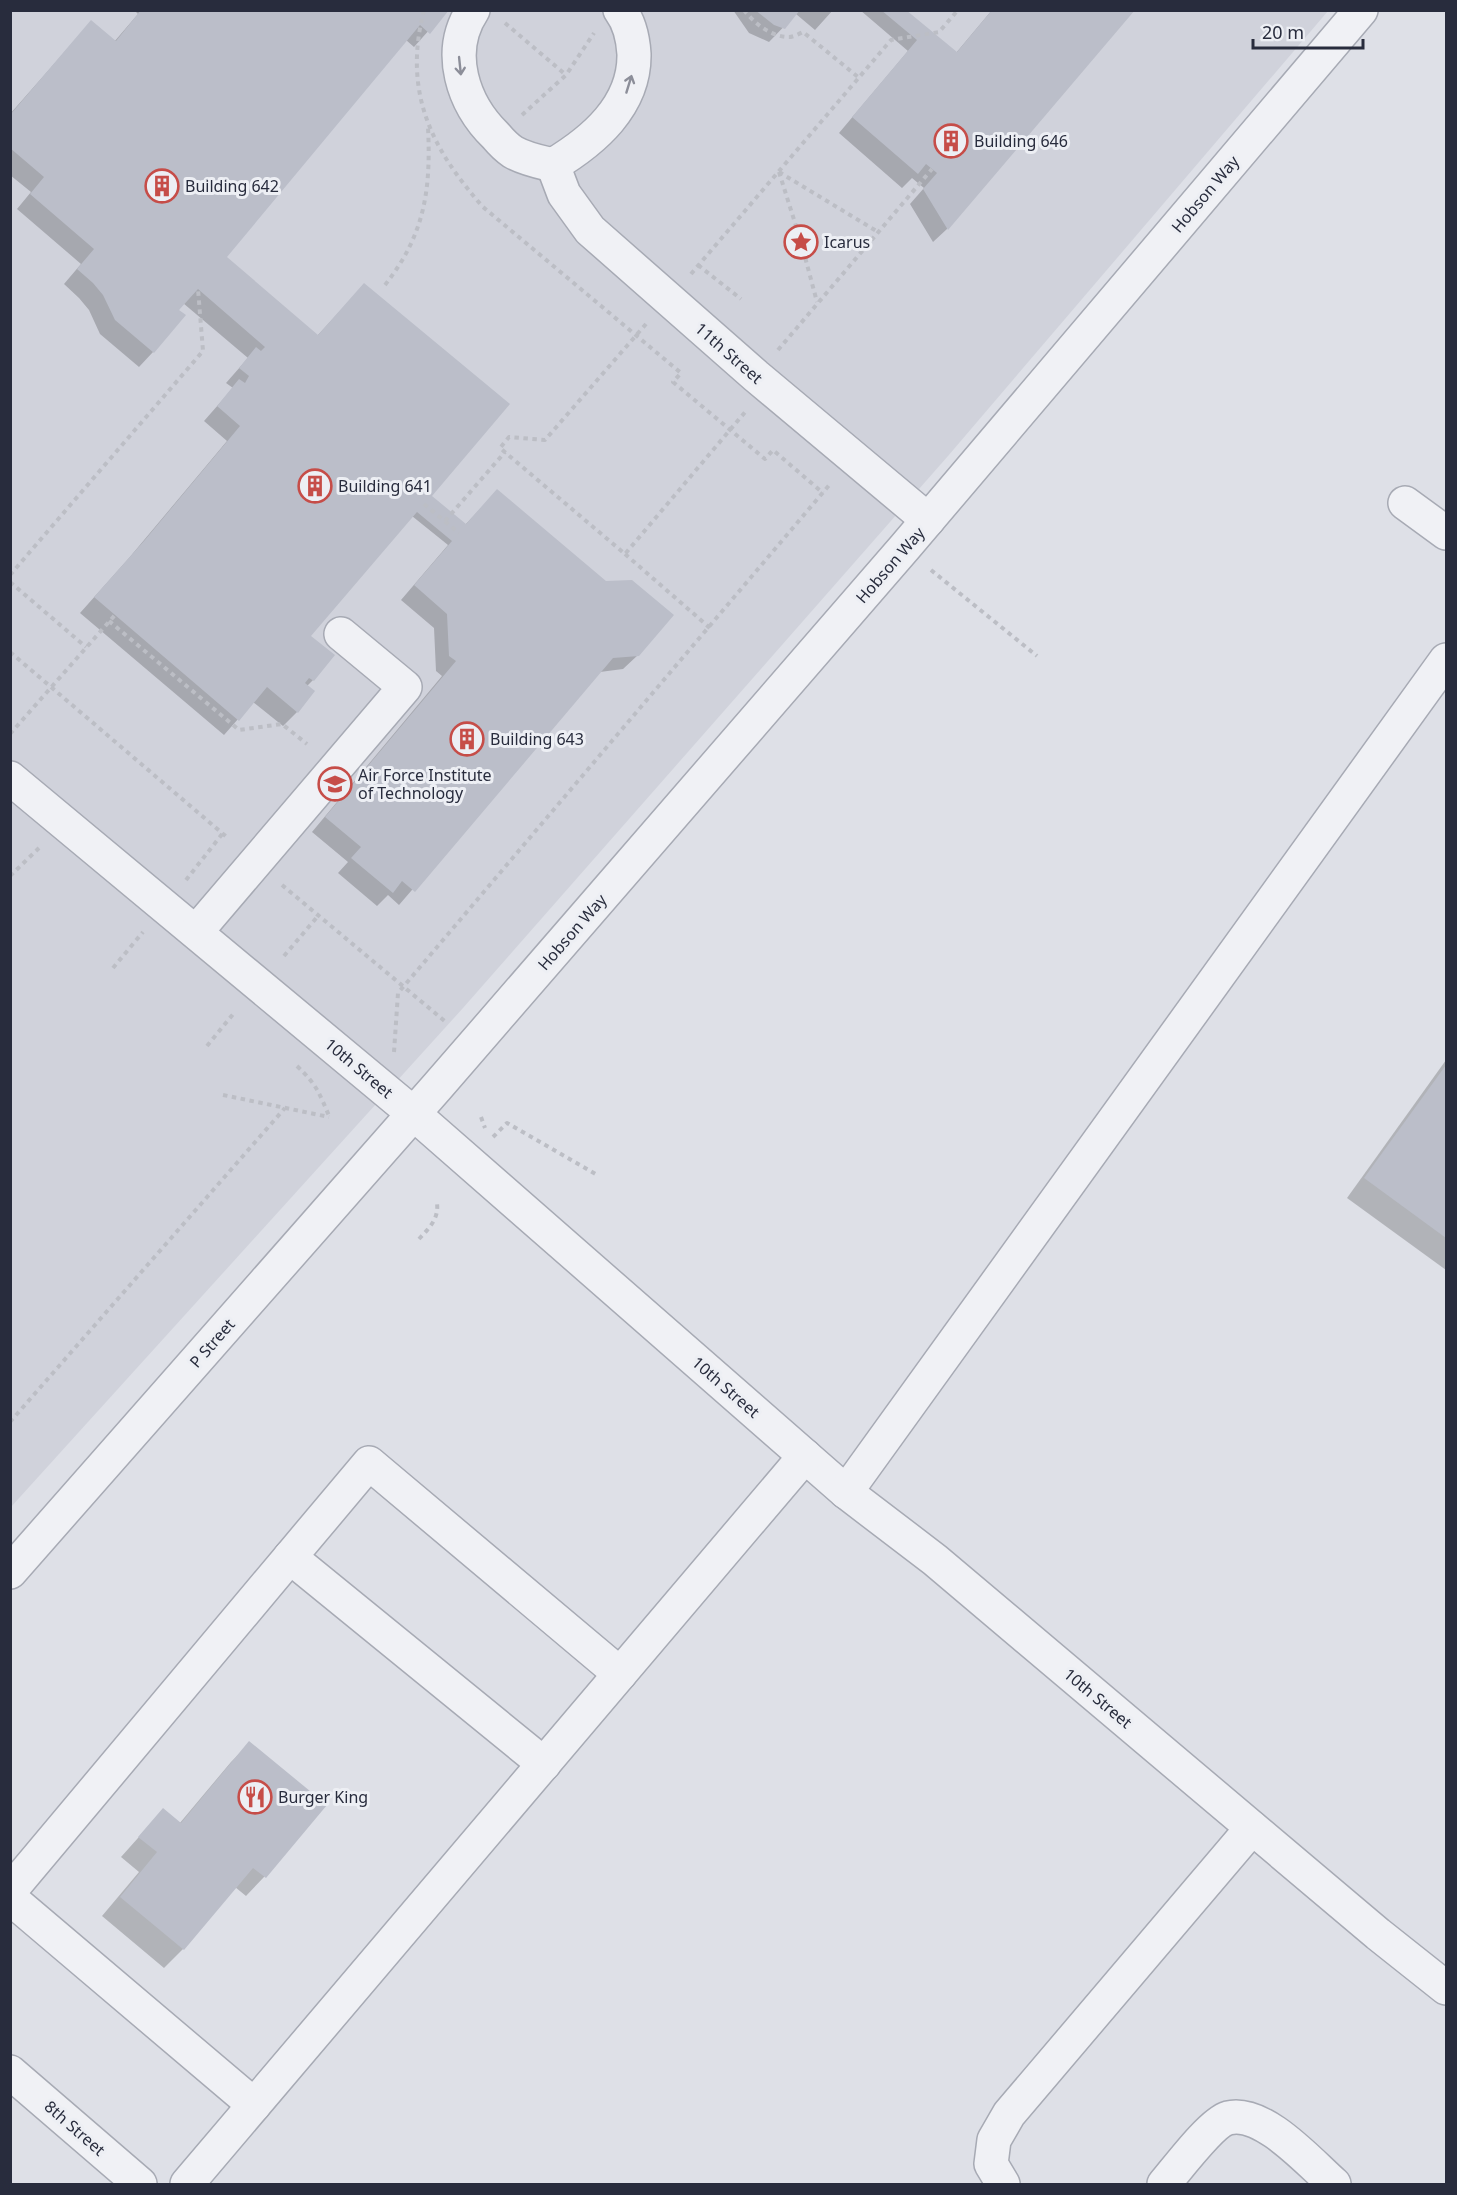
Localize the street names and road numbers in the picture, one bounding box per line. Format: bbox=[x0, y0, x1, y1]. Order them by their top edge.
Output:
street label: Hobson Way bbox=[1166, 150, 1244, 237]
street label: 11th Street bbox=[691, 318, 768, 389]
street label: Hobson Way bbox=[851, 522, 930, 608]
street label: Hobson Way bbox=[533, 889, 612, 975]
street label: 10th Street bbox=[320, 1033, 398, 1103]
street label: P Street bbox=[185, 1314, 240, 1372]
street label: 10th Street bbox=[688, 1352, 765, 1423]
street label: 10th Street bbox=[1059, 1663, 1137, 1733]
street label: 8th Street bbox=[40, 2096, 110, 2161]

